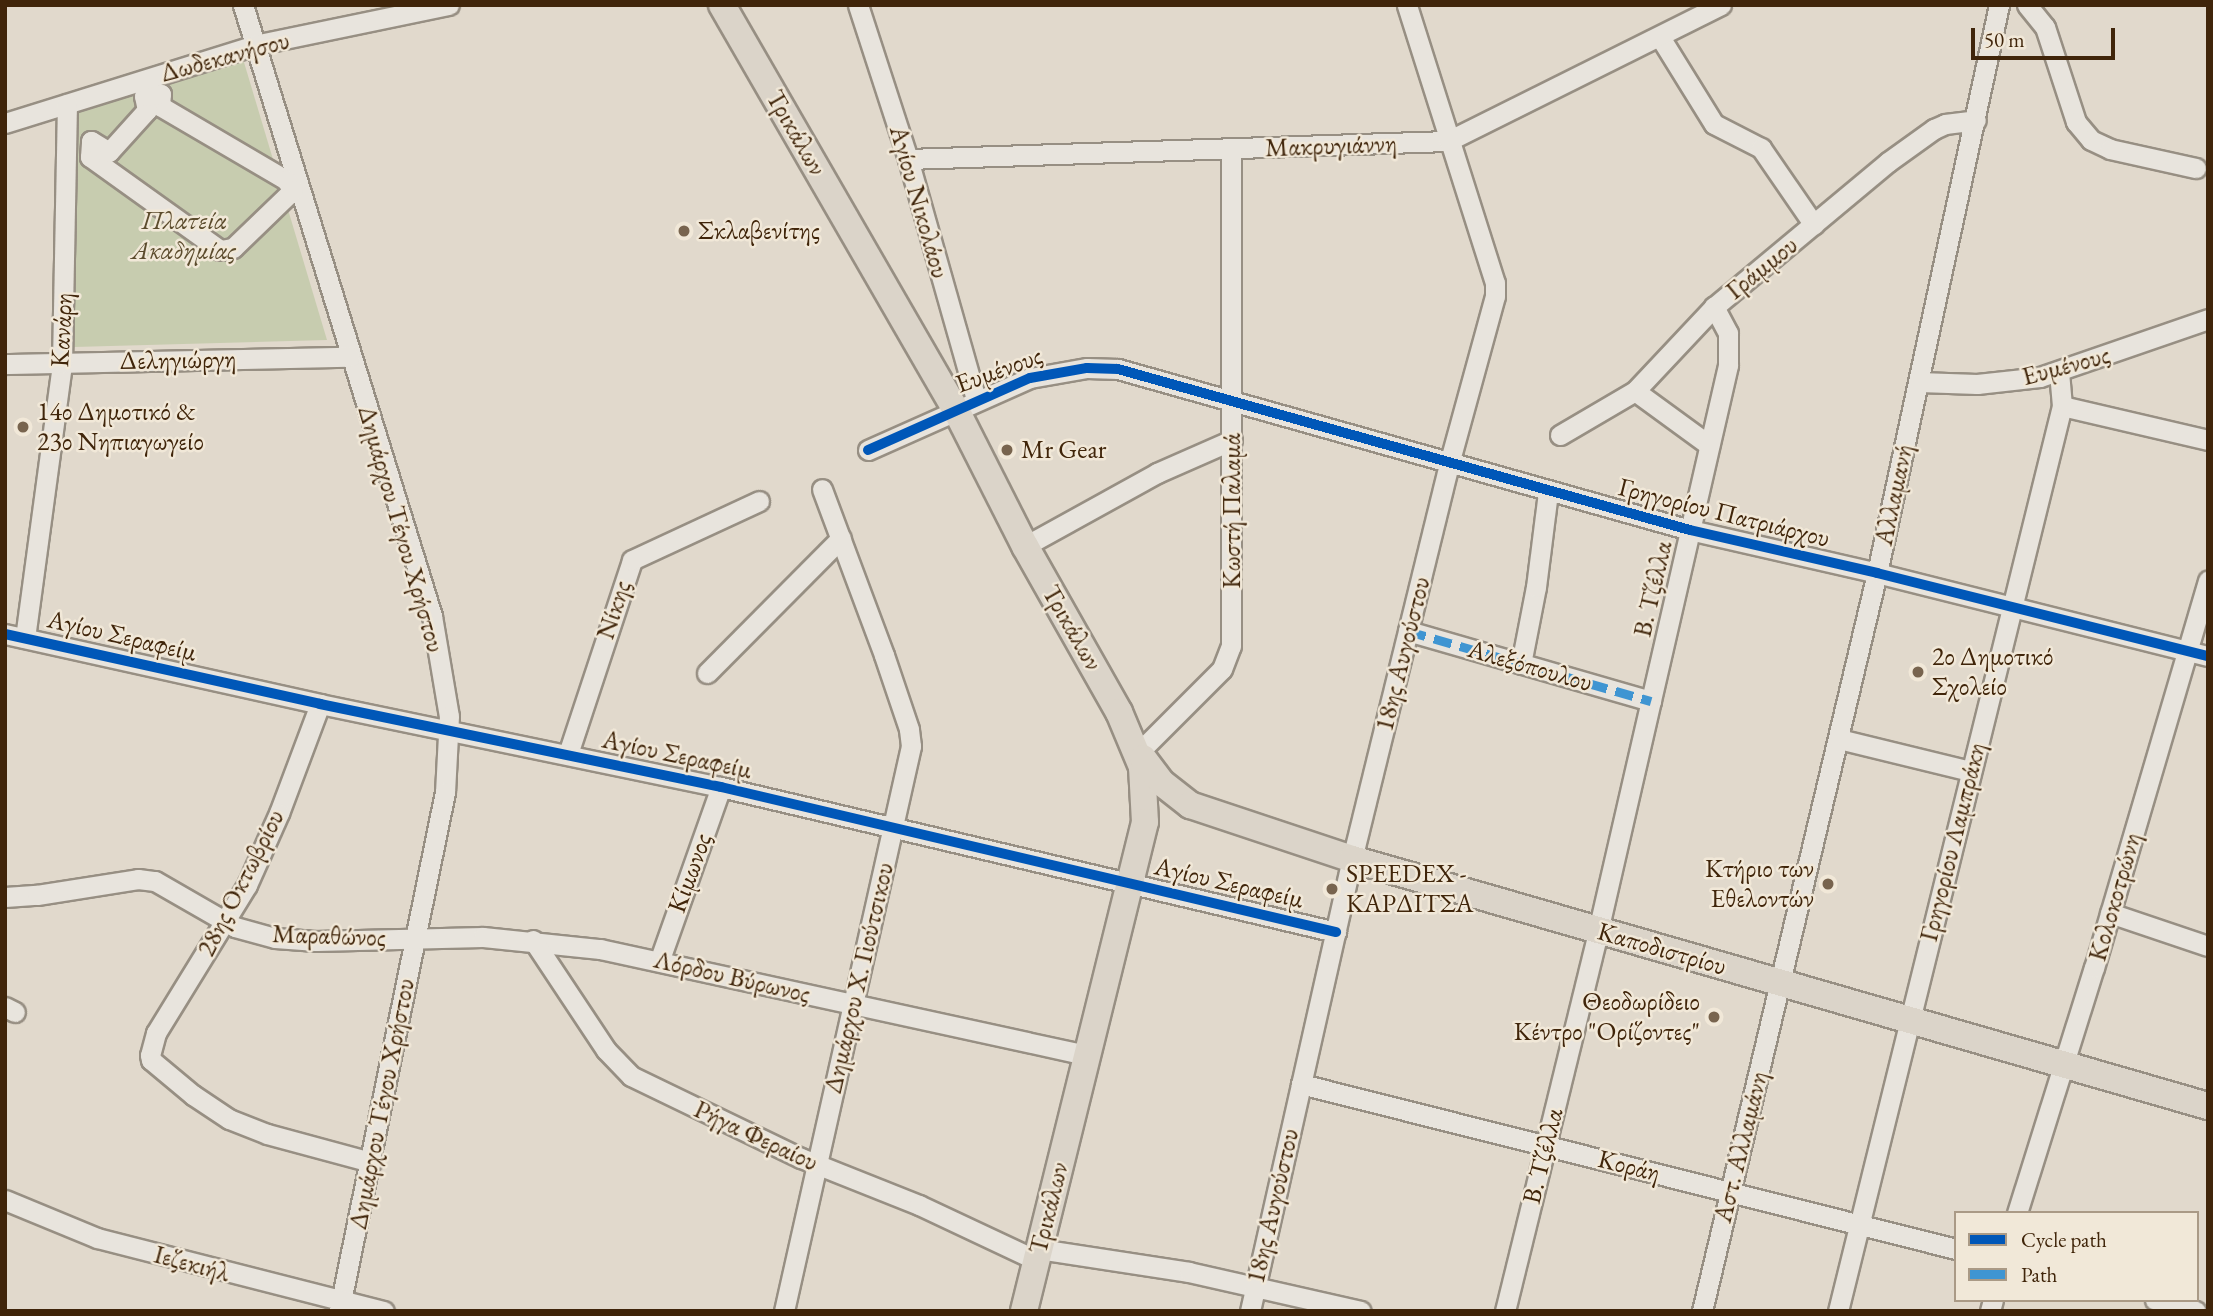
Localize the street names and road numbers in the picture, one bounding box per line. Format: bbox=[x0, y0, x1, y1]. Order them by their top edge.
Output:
street label: Δωδεκανήσου bbox=[157, 25, 293, 89]
street label: Τρικάλων bbox=[759, 85, 833, 181]
street label: Αγίου Νικολάου bbox=[882, 122, 956, 282]
street label: Μακρυγιάννη bbox=[1265, 128, 1397, 164]
street label: Γράμμου bbox=[1720, 230, 1804, 306]
street label: Κανάρη bbox=[44, 292, 80, 368]
street label: Ευμένους bbox=[2019, 339, 2113, 393]
street label: Ευμένους bbox=[951, 340, 1047, 400]
street label: Δεληγιώργη bbox=[119, 343, 237, 377]
street label: Δημάρχου Τέγου Χρήστου bbox=[351, 402, 451, 656]
street label: Κωστή Παλαμά bbox=[1216, 433, 1248, 589]
street label: Αλλαμανή bbox=[1868, 442, 1920, 548]
street label: Γρηγορίου Πατριάρχου bbox=[1615, 472, 1833, 554]
street label: Β. Τζέλλα bbox=[1627, 538, 1679, 640]
street label: 18ης Αυγούστου bbox=[1369, 574, 1437, 734]
street label: Νίκης bbox=[590, 577, 638, 643]
street label: Τρικάλων bbox=[1035, 580, 1109, 676]
street label: Αγίου Σεραφείμ bbox=[44, 604, 200, 668]
street label: Αλεξόπουλου bbox=[1464, 633, 1596, 699]
street label: Αγίου Σεραφείμ bbox=[599, 724, 755, 786]
street label: Γρηγορίου Λαμπράκη bbox=[1913, 739, 1993, 945]
street label: 28ης Οκτωβρίου bbox=[191, 804, 291, 962]
street label: Κίμωνος bbox=[661, 829, 719, 917]
street label: Κολοκοτρώνη bbox=[2082, 829, 2148, 965]
street label: Αγίου Σεραφείμ bbox=[1151, 851, 1307, 915]
street label: Δημάρχου Χ. Γιούτσικου bbox=[817, 860, 901, 1096]
street label: Καποδιστρίου bbox=[1594, 916, 1730, 982]
street label: Μαραθώνος bbox=[272, 918, 386, 954]
street label: Λόρδου Βύρωνος bbox=[651, 944, 813, 1010]
street label: Δημάρχου Τέγου Χρήστου bbox=[342, 976, 422, 1232]
street label: Αστ. Αλλαμάνη bbox=[1707, 1068, 1775, 1226]
street label: Ρήγα Φεραίου bbox=[689, 1094, 823, 1178]
street label: Β. Τζέλλα bbox=[1516, 1105, 1570, 1207]
street label: 18ης Αυγούστου bbox=[1240, 1126, 1306, 1286]
street label: Κοράη bbox=[1595, 1143, 1663, 1189]
street label: Τρικάλων bbox=[1023, 1159, 1075, 1257]
street label: Ιεζεκιήλ bbox=[151, 1239, 233, 1289]

